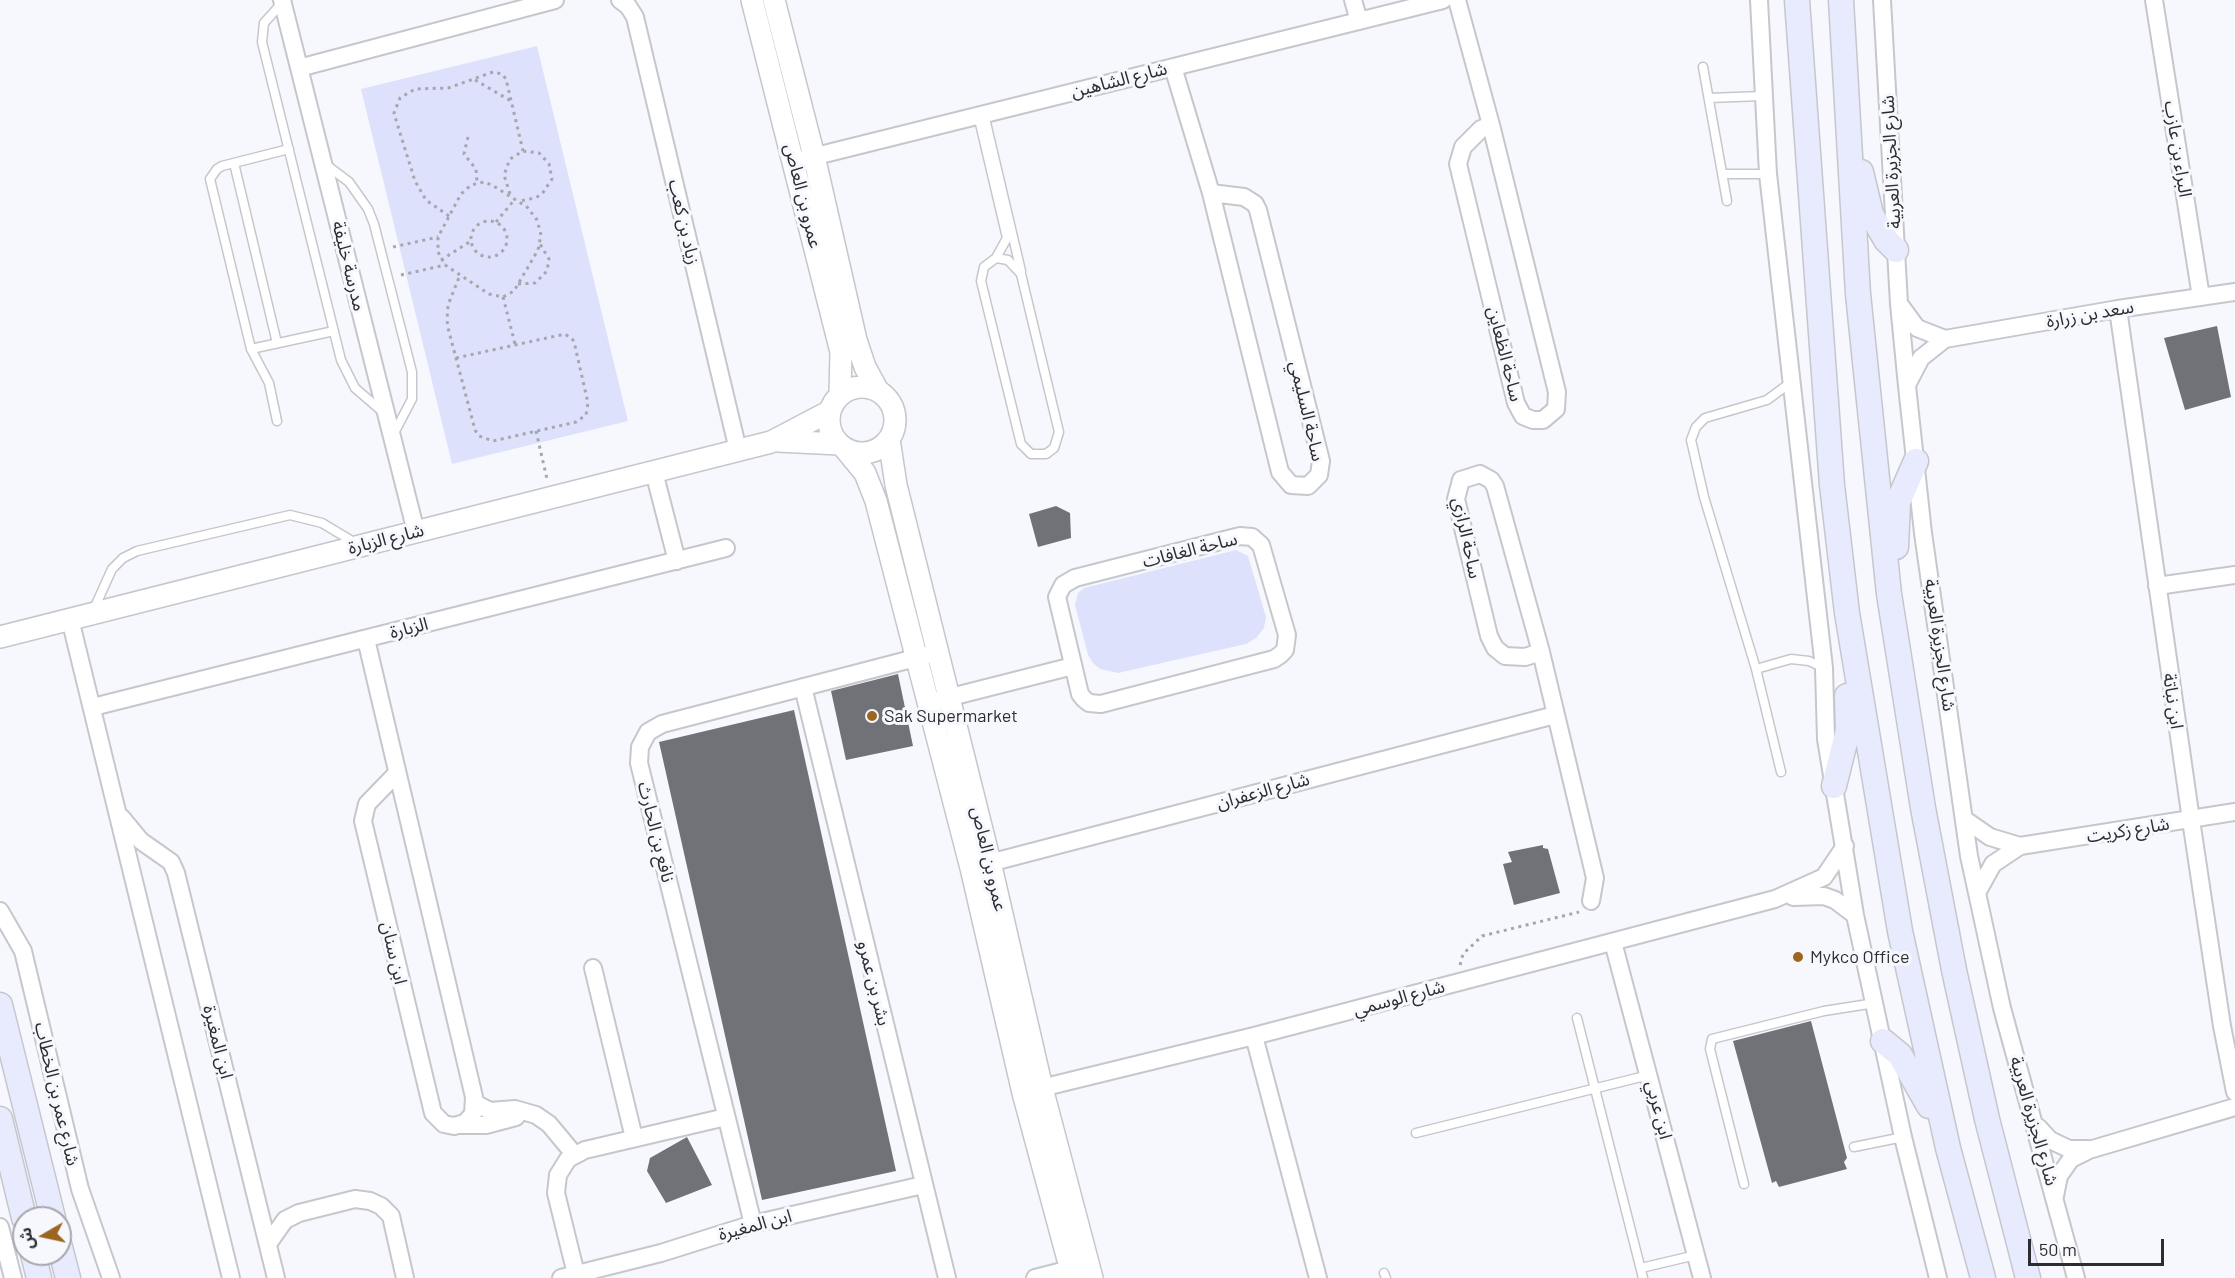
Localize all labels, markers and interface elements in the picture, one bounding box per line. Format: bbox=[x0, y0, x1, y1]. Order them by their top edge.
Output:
street label: شارع الشاهين bbox=[1069, 58, 1169, 102]
street label: شارع الجزيرة العربية bbox=[1877, 95, 1905, 229]
street label: البراء بن عازب bbox=[2160, 99, 2196, 199]
street label: عمرو بن العاص bbox=[780, 142, 826, 250]
street label: زياد بن كعب bbox=[664, 177, 704, 267]
street label: مدرسة خليفة bbox=[327, 219, 371, 313]
street label: سعد بن زرارة bbox=[2045, 296, 2135, 332]
street label: ساحة الظعاين bbox=[1483, 304, 1527, 404]
street label: ساحة السليمي bbox=[1285, 359, 1329, 463]
street label: ساحة الرازي bbox=[1448, 495, 1486, 581]
street label: شارع الزبارة bbox=[346, 519, 426, 559]
street label: ساحة الغافات bbox=[1140, 528, 1240, 572]
street label: شارع الجزيرة العربية bbox=[1920, 577, 1960, 713]
street label: الزبارة bbox=[388, 613, 430, 643]
street label: ابن نباتة bbox=[2158, 672, 2188, 730]
place label: Sak Supermarket bbox=[884, 705, 1018, 727]
marker: Sak Supermarket bbox=[865, 709, 879, 723]
street label: شارع الزعفران bbox=[1214, 768, 1312, 814]
street label: نافع بن الحارث bbox=[633, 779, 679, 885]
street label: عمرو بن العاص bbox=[966, 804, 1012, 914]
street label: شارع زكريت bbox=[2085, 813, 2171, 847]
street label: ابن سنان bbox=[376, 920, 412, 986]
street label: بشر بن عمرو bbox=[853, 938, 895, 1028]
place label: Mykco Office bbox=[1810, 946, 1910, 968]
marker: Mykco Office bbox=[1791, 950, 1805, 964]
street label: شارع الوسمي bbox=[1351, 975, 1447, 1021]
street label: ابن المغيرة bbox=[198, 1003, 238, 1081]
street label: شارع عمر بن الخطاب bbox=[30, 1020, 84, 1168]
street label: شارع الجزيرة العربية bbox=[2005, 1054, 2063, 1188]
street label: ابن عربي bbox=[1641, 1078, 1677, 1142]
street label: ابن المغيرة bbox=[716, 1205, 794, 1245]
north arrow bbox=[12, 1206, 72, 1266]
text: ش bbox=[15, 1226, 37, 1251]
scale bar bbox=[2031, 1227, 2168, 1265]
text: 50 m bbox=[2039, 1238, 2077, 1260]

